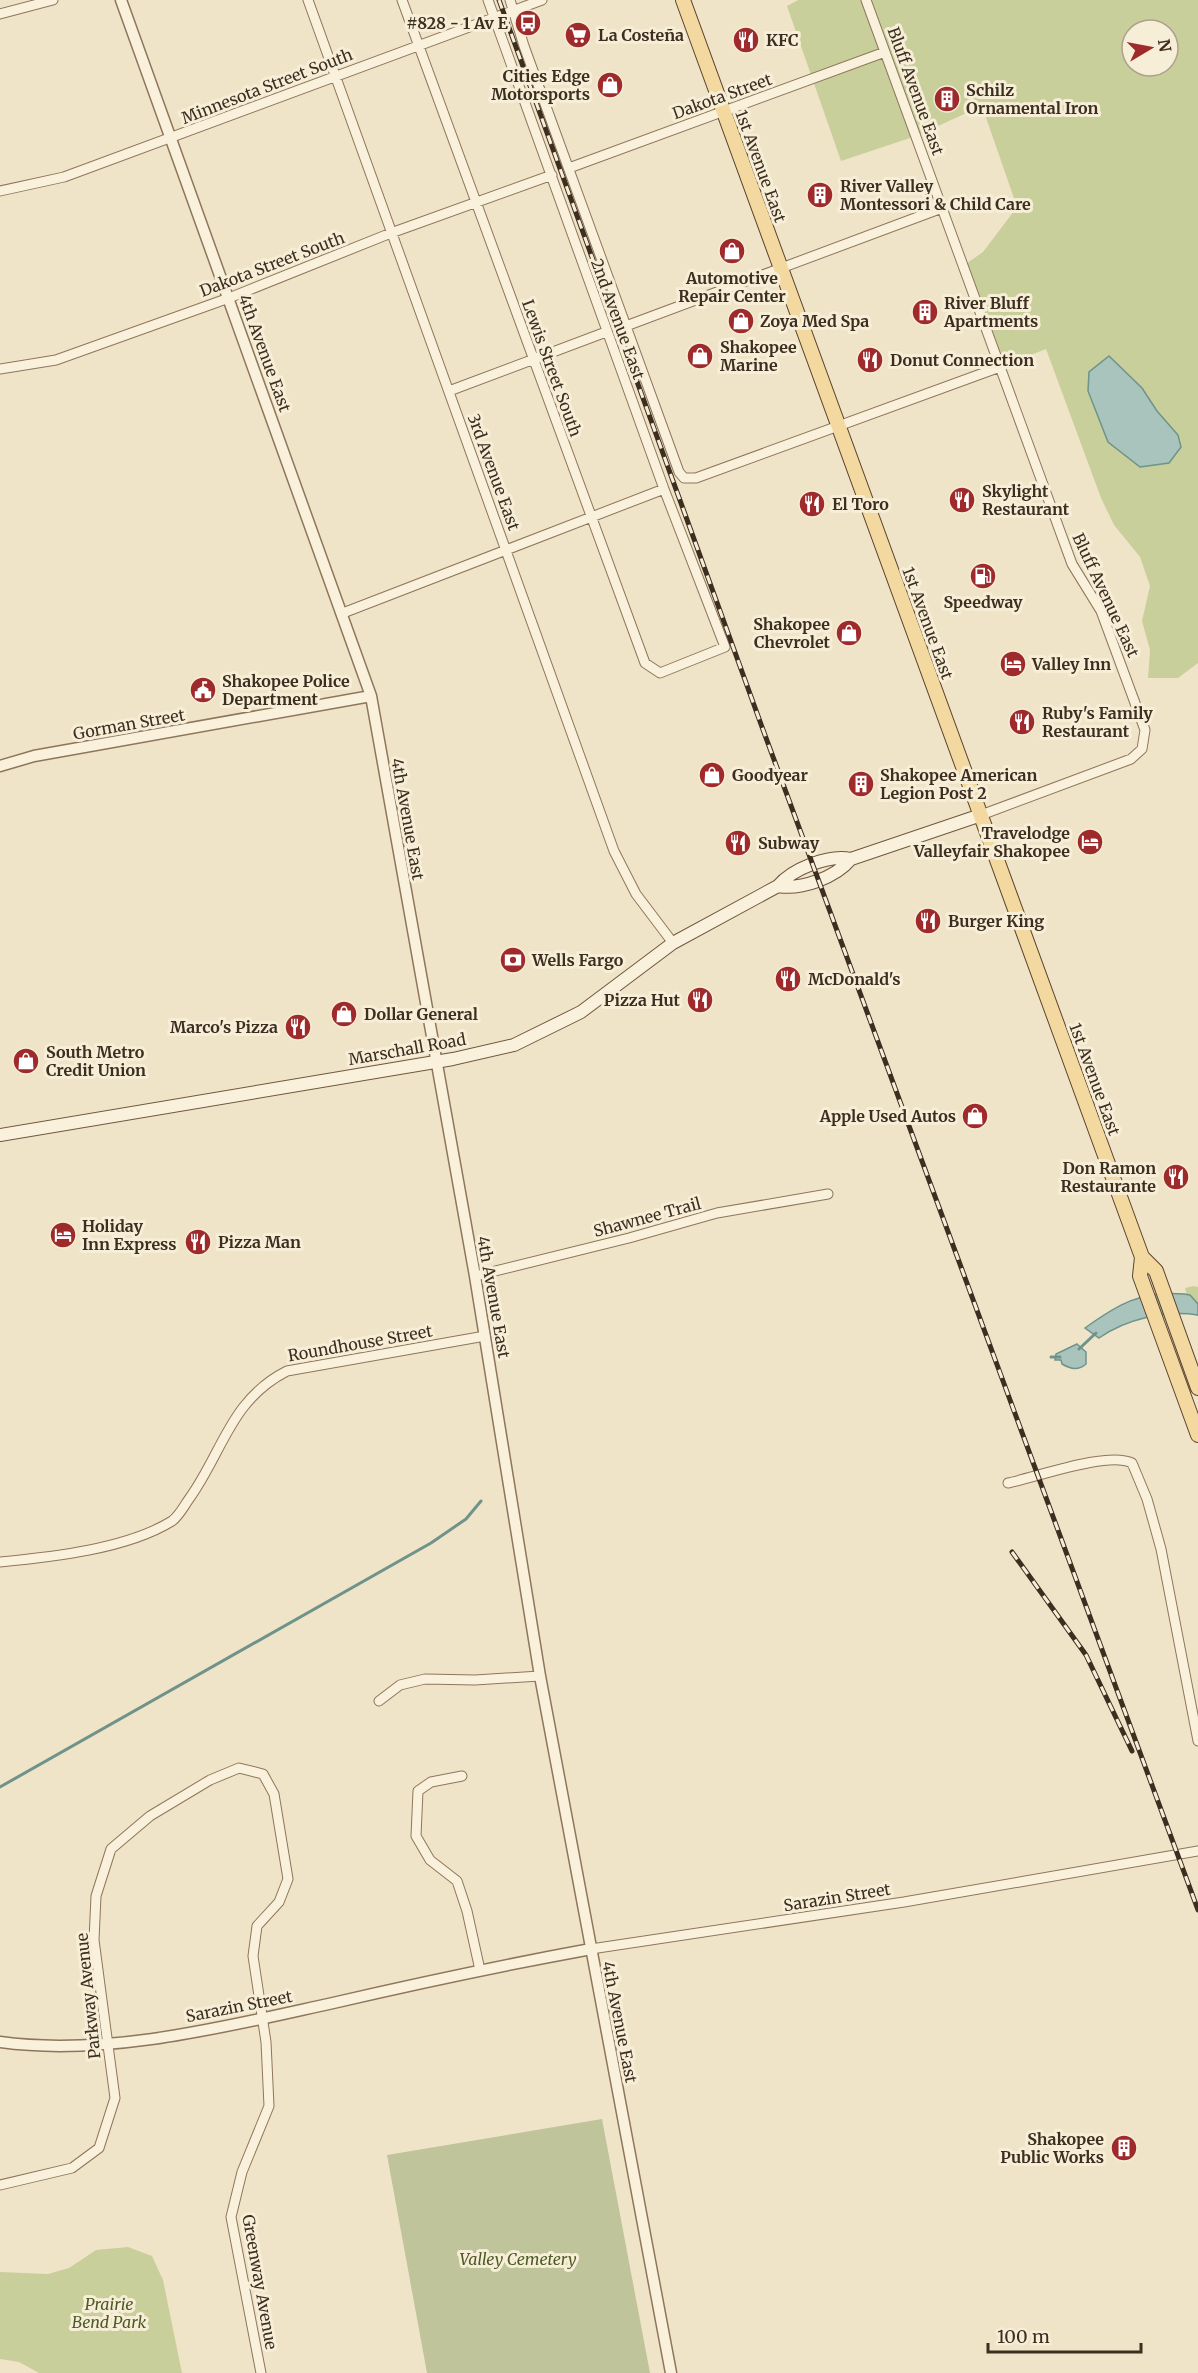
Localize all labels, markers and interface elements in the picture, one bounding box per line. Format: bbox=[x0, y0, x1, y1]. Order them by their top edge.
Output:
bus stop icon: #828 - 1 Av E bbox=[513, 8, 543, 38]
place label: #828 - 1 Av E bbox=[406, 13, 509, 33]
north arrow bbox=[1120, 18, 1180, 78]
supermarket icon: La Costeña bbox=[563, 20, 593, 50]
street label: Bluff Avenue East bbox=[884, 24, 949, 158]
place label: La Costeña bbox=[598, 25, 684, 45]
restaurant icon: KFC bbox=[731, 25, 761, 55]
place label: KFC bbox=[766, 30, 799, 50]
text: N bbox=[1154, 37, 1176, 54]
street label: Minnesota Street South bbox=[179, 44, 356, 128]
place label: Cities Edge Motorsports bbox=[491, 66, 590, 104]
street label: Dakota Street bbox=[670, 69, 775, 123]
shop icon: Cities Edge Motorsports bbox=[595, 70, 625, 100]
place label: Schilz Ornamental Iron bbox=[966, 80, 1099, 118]
building icon: Schilz Ornamental Iron bbox=[932, 84, 962, 114]
street label: 1st Avenue East bbox=[731, 107, 791, 226]
place label: River Valley Montessori & Child Care bbox=[840, 176, 1031, 214]
building icon: River Valley Montessori & Child Care bbox=[805, 180, 835, 210]
street label: Dakota Street South bbox=[197, 227, 348, 301]
shop icon: Automotive Repair Center bbox=[717, 236, 747, 266]
street label: 2nd Avenue East bbox=[587, 256, 649, 383]
place label: Automotive Repair Center bbox=[678, 268, 786, 306]
street label: 4th Avenue East bbox=[234, 292, 296, 415]
place label: River Bluff Apartments bbox=[943, 293, 1038, 331]
street label: Lewis Street South bbox=[518, 297, 586, 440]
building icon: River Bluff Apartments bbox=[910, 297, 940, 327]
shop icon: Zoya Med Spa bbox=[726, 306, 756, 336]
place label: Zoya Med Spa bbox=[760, 311, 869, 331]
place label: Shakopee Marine bbox=[720, 337, 797, 375]
shop icon: Shakopee Marine bbox=[685, 341, 715, 371]
restaurant icon: Donut Connection bbox=[855, 345, 885, 375]
place label: Donut Connection bbox=[890, 350, 1034, 370]
street label: 3rd Avenue East bbox=[464, 411, 525, 534]
place label: Skylight Restaurant bbox=[982, 481, 1070, 519]
restaurant icon: Skylight Restaurant bbox=[947, 485, 977, 515]
restaurant icon: El Toro bbox=[797, 489, 827, 519]
place label: El Toro bbox=[832, 494, 889, 514]
street label: Bluff Avenue East bbox=[1068, 530, 1144, 661]
fuel station icon: Speedway bbox=[968, 561, 998, 591]
street label: 1st Avenue East bbox=[898, 564, 958, 683]
place label: Speedway bbox=[943, 592, 1023, 612]
place label: Shakopee Chevrolet bbox=[753, 614, 831, 652]
shop icon: Shakopee Chevrolet bbox=[834, 618, 864, 648]
hotel icon: Valley Inn bbox=[998, 649, 1028, 679]
place label: Valley Inn bbox=[1031, 654, 1111, 674]
place label: Shakopee Police Department bbox=[222, 671, 350, 709]
public building icon: Shakopee Police Department bbox=[188, 675, 218, 705]
place label: Ruby's Family Restaurant bbox=[1042, 703, 1153, 741]
street label: Gorman Street bbox=[72, 704, 187, 744]
restaurant icon: Ruby's Family Restaurant bbox=[1007, 707, 1037, 737]
street label: 4th Avenue East bbox=[387, 756, 429, 882]
shop icon: Goodyear bbox=[697, 760, 727, 790]
place label: Goodyear bbox=[732, 765, 809, 785]
place label: Shakopee American Legion Post 2 bbox=[880, 765, 1037, 803]
building icon: Shakopee American Legion Post 2 bbox=[846, 769, 876, 799]
place label: Travelodge Valleyfair Shakopee bbox=[913, 823, 1070, 861]
hotel icon: Travelodge Valleyfair Shakopee bbox=[1075, 827, 1105, 857]
restaurant icon: Subway bbox=[723, 828, 753, 858]
place label: Subway bbox=[758, 833, 820, 853]
restaurant icon: Burger King bbox=[913, 906, 943, 936]
place label: Burger King bbox=[948, 911, 1044, 931]
bank icon: Wells Fargo bbox=[498, 945, 528, 975]
place label: Wells Fargo bbox=[531, 950, 624, 970]
restaurant icon: McDonald's bbox=[773, 964, 803, 994]
place label: McDonald's bbox=[808, 969, 901, 989]
restaurant icon: Pizza Hut bbox=[685, 985, 715, 1015]
place label: Pizza Hut bbox=[604, 990, 681, 1010]
shop icon: Dollar General bbox=[329, 999, 359, 1029]
place label: Dollar General bbox=[364, 1004, 478, 1024]
restaurant icon: Marco's Pizza bbox=[283, 1012, 313, 1042]
place label: Marco's Pizza bbox=[170, 1017, 278, 1037]
street label: 1st Avenue East bbox=[1065, 1020, 1125, 1139]
street label: Marschall Road bbox=[347, 1029, 468, 1069]
place label: South Metro Credit Union bbox=[46, 1042, 146, 1080]
shop icon: South Metro Credit Union bbox=[11, 1046, 41, 1076]
shop icon: Apple Used Autos bbox=[960, 1101, 990, 1131]
place label: Apple Used Autos bbox=[819, 1106, 956, 1126]
place label: Don Ramon Restaurante bbox=[1061, 1158, 1156, 1196]
restaurant icon: Don Ramon Restaurante bbox=[1161, 1162, 1191, 1192]
street label: Shawnee Trail bbox=[591, 1193, 703, 1241]
place label: Holiday Inn Express bbox=[82, 1216, 177, 1254]
hotel icon: Holiday Inn Express bbox=[48, 1220, 78, 1250]
restaurant icon: Pizza Man bbox=[183, 1227, 213, 1257]
place label: Pizza Man bbox=[218, 1232, 301, 1252]
street label: 4th Avenue East bbox=[473, 1234, 515, 1360]
street label: Roundhouse Street bbox=[286, 1320, 434, 1366]
street label: Sarazin Street bbox=[782, 1879, 893, 1915]
street label: Parkway Avenue bbox=[71, 1932, 105, 2060]
street label: 4th Avenue East bbox=[598, 1959, 642, 2085]
street label: Sarazin Street bbox=[184, 1986, 295, 2026]
place label: Shakopee Public Works bbox=[1000, 2129, 1104, 2167]
building icon: Shakopee Public Works bbox=[1109, 2133, 1139, 2163]
street label: Greenway Avenue bbox=[238, 2213, 282, 2351]
park label: Valley Cemetery bbox=[459, 2249, 577, 2269]
park label: Prairie Bend Park bbox=[72, 2294, 146, 2332]
scale bar bbox=[988, 2316, 1141, 2354]
text: 100 m bbox=[997, 2325, 1050, 2348]

